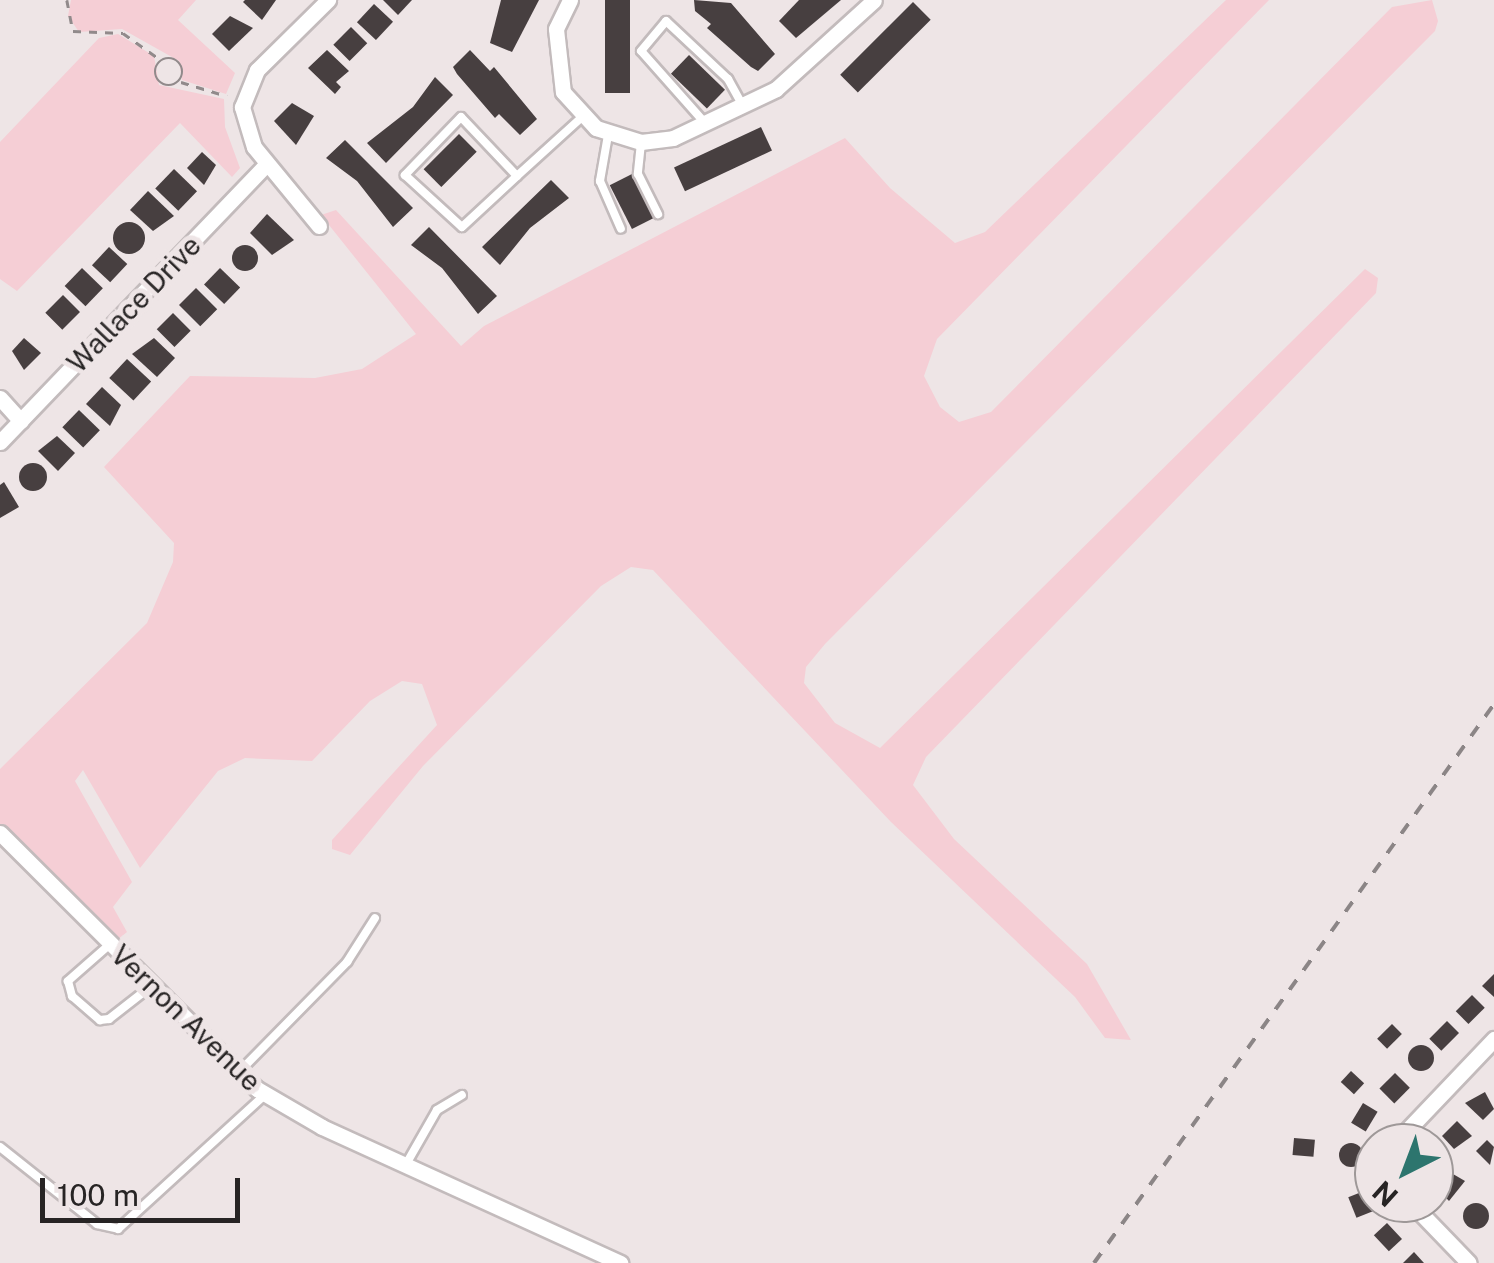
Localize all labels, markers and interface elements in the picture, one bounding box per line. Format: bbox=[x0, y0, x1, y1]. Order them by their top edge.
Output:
street label: Wallace Drive bbox=[60, 228, 208, 380]
street label: Vernon Avenue bbox=[104, 938, 268, 1098]
north arrow bbox=[1354, 1123, 1454, 1223]
scale bar bbox=[45, 1158, 245, 1220]
text: N bbox=[1366, 1175, 1404, 1214]
text: 100 m bbox=[57, 1177, 139, 1213]

